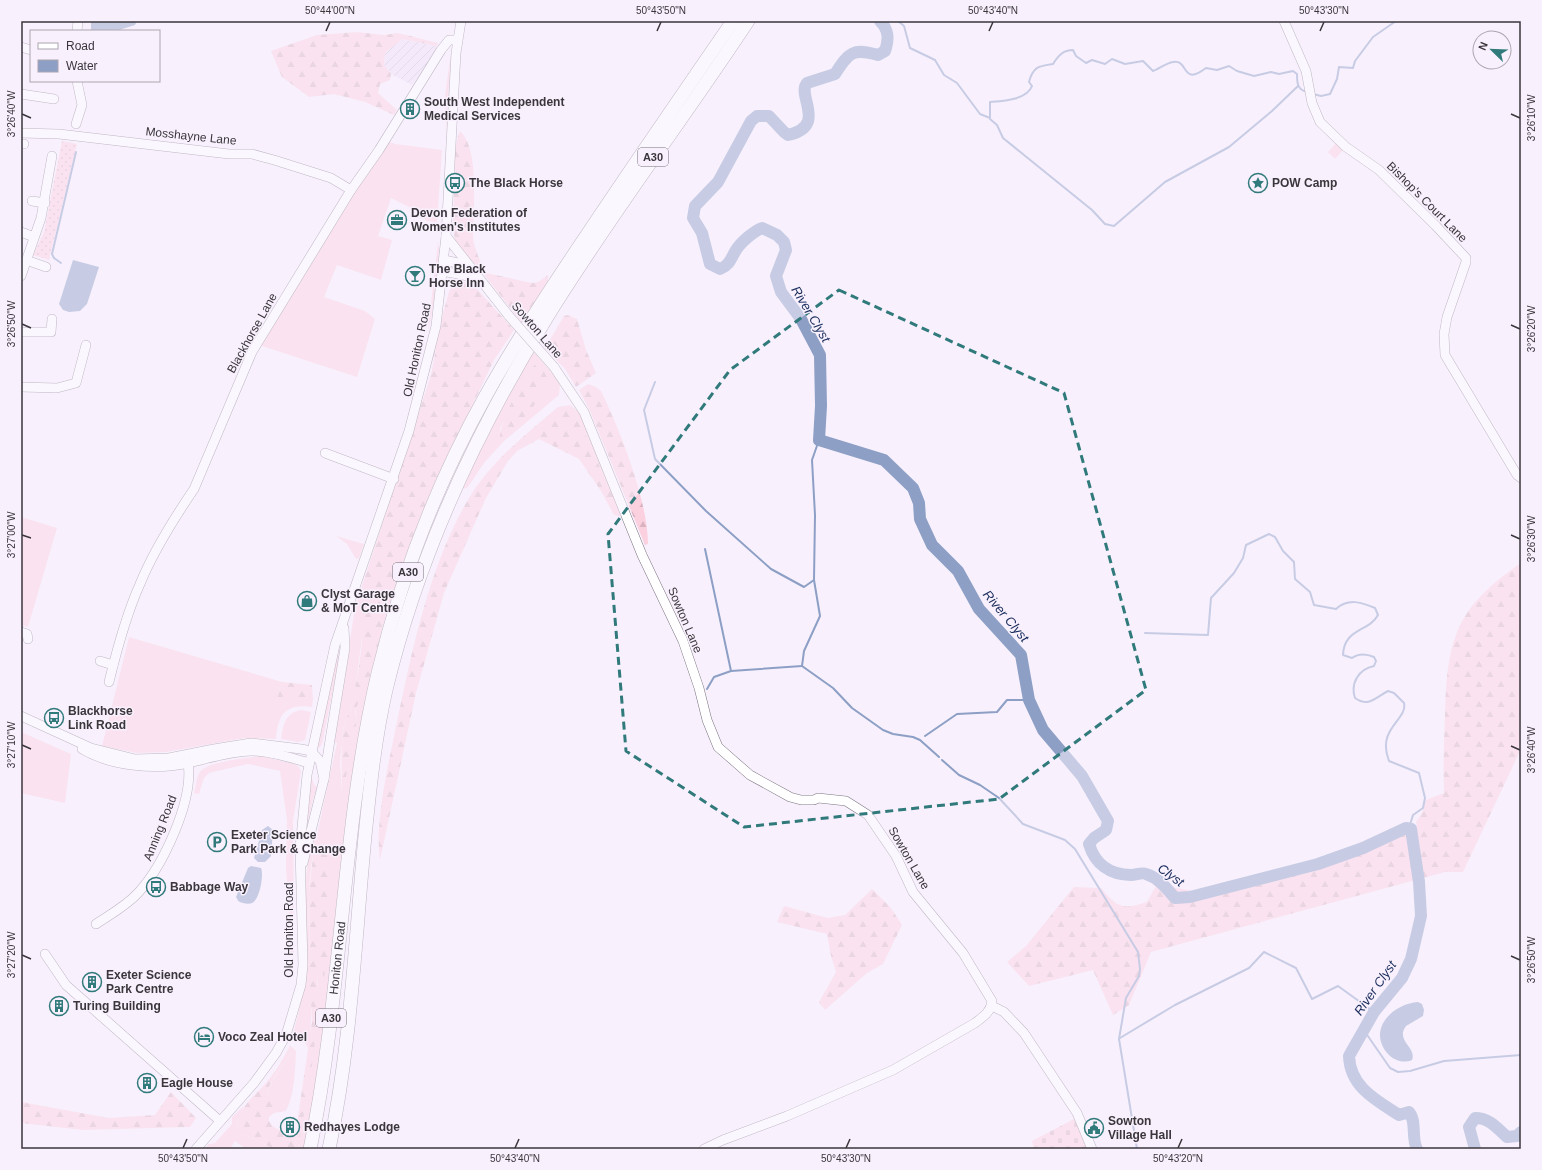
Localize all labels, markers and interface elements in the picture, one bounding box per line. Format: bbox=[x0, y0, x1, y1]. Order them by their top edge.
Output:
text: 50°44'00"N bbox=[305, 5, 355, 16]
text: 50°43'50"N bbox=[636, 5, 686, 16]
text: 50°43'40"N bbox=[968, 5, 1018, 16]
text: 50°43'30"N bbox=[1299, 5, 1349, 16]
legend bbox=[30, 30, 160, 82]
north arrow bbox=[1472, 30, 1512, 70]
text: Road bbox=[66, 39, 95, 53]
text: N bbox=[1476, 40, 1490, 52]
text: Water bbox=[66, 59, 98, 73]
text: 3°26'40"W bbox=[6, 90, 17, 137]
text: 3°26'10"W bbox=[1526, 94, 1537, 141]
place label: South West Independent Medical Services bbox=[424, 95, 564, 123]
building icon: South West Independent Medical Services bbox=[399, 98, 421, 120]
street label: Mosshayne Lane bbox=[145, 124, 237, 148]
road number: A30 bbox=[638, 148, 668, 166]
street label: Bishop's Court Lane bbox=[1384, 159, 1470, 245]
bus stop icon: The Black Horse bbox=[444, 172, 466, 194]
place icon: POW Camp bbox=[1247, 172, 1269, 194]
place label: The Black Horse bbox=[469, 176, 563, 190]
place label: POW Camp bbox=[1272, 176, 1337, 190]
place label: Devon Federation of Women's Institutes bbox=[411, 206, 528, 234]
office icon: Devon Federation of Women's Institutes bbox=[386, 209, 408, 231]
place label: The Black Horse Inn bbox=[429, 262, 486, 290]
bar icon: The Black Horse Inn bbox=[404, 265, 426, 287]
water label: River Clyst bbox=[788, 283, 834, 346]
street label: Blackhorse Lane bbox=[224, 290, 280, 375]
street label: Sowton Lane bbox=[509, 299, 565, 361]
text: 3°26'50"W bbox=[6, 300, 17, 347]
street label: Old Honiton Road bbox=[400, 302, 434, 398]
text: 3°26'20"W bbox=[1526, 305, 1537, 352]
text: 3°27'00"W bbox=[6, 511, 17, 558]
text: 3°26'30"W bbox=[1526, 515, 1537, 562]
road number: A30 bbox=[393, 563, 423, 581]
street label: Sowton Lane bbox=[665, 585, 705, 655]
place label: Clyst Garage & MoT Centre bbox=[321, 587, 399, 615]
water label: River Clyst bbox=[980, 587, 1033, 646]
shop icon: Clyst Garage & MoT Centre bbox=[296, 590, 318, 612]
place label: Blackhorse Link Road bbox=[68, 704, 133, 732]
bus stop icon: Blackhorse Link Road bbox=[43, 707, 65, 729]
text: 3°27'10"W bbox=[6, 721, 17, 768]
text: 3°26'40"W bbox=[1526, 726, 1537, 773]
street label: Anning Road bbox=[141, 793, 179, 863]
street label: Sowton Lane bbox=[885, 824, 933, 892]
place label: Exeter Science Park Park & Change bbox=[231, 828, 346, 856]
parking icon: Exeter Science Park Park & Change bbox=[206, 831, 228, 853]
water label: Clyst bbox=[1155, 860, 1188, 890]
bus stop icon: Babbage Way bbox=[145, 876, 167, 898]
place label: Babbage Way bbox=[170, 880, 249, 894]
street label: Old Honiton Road bbox=[282, 882, 296, 978]
street label: Honiton Road bbox=[327, 921, 348, 995]
text: 3°27'20"W bbox=[6, 931, 17, 978]
text: 3°26'50"W bbox=[1526, 936, 1537, 983]
water label: River Clyst bbox=[1351, 957, 1400, 1018]
place label: Exeter Science Park Centre bbox=[106, 968, 192, 996]
building icon: Exeter Science Park Centre bbox=[81, 971, 103, 993]
building icon: Turing Building bbox=[48, 995, 70, 1017]
place label: Turing Building bbox=[73, 999, 161, 1013]
road number: A30 bbox=[316, 1009, 346, 1027]
hotel icon: Voco Zeal Hotel bbox=[193, 1026, 215, 1048]
place label: Voco Zeal Hotel bbox=[218, 1030, 307, 1044]
building icon: Eagle House bbox=[136, 1072, 158, 1094]
place label: Eagle House bbox=[161, 1076, 233, 1090]
place label: Sowton Village Hall bbox=[1108, 1114, 1172, 1142]
building icon: Redhayes Lodge bbox=[279, 1116, 301, 1138]
public building icon: Sowton Village Hall bbox=[1083, 1117, 1105, 1139]
place label: Redhayes Lodge bbox=[304, 1120, 400, 1134]
text: 50°43'50"N bbox=[158, 1153, 208, 1164]
text: 50°43'40"N bbox=[490, 1153, 540, 1164]
text: 50°43'30"N bbox=[821, 1153, 871, 1164]
text: 50°43'20"N bbox=[1153, 1153, 1203, 1164]

